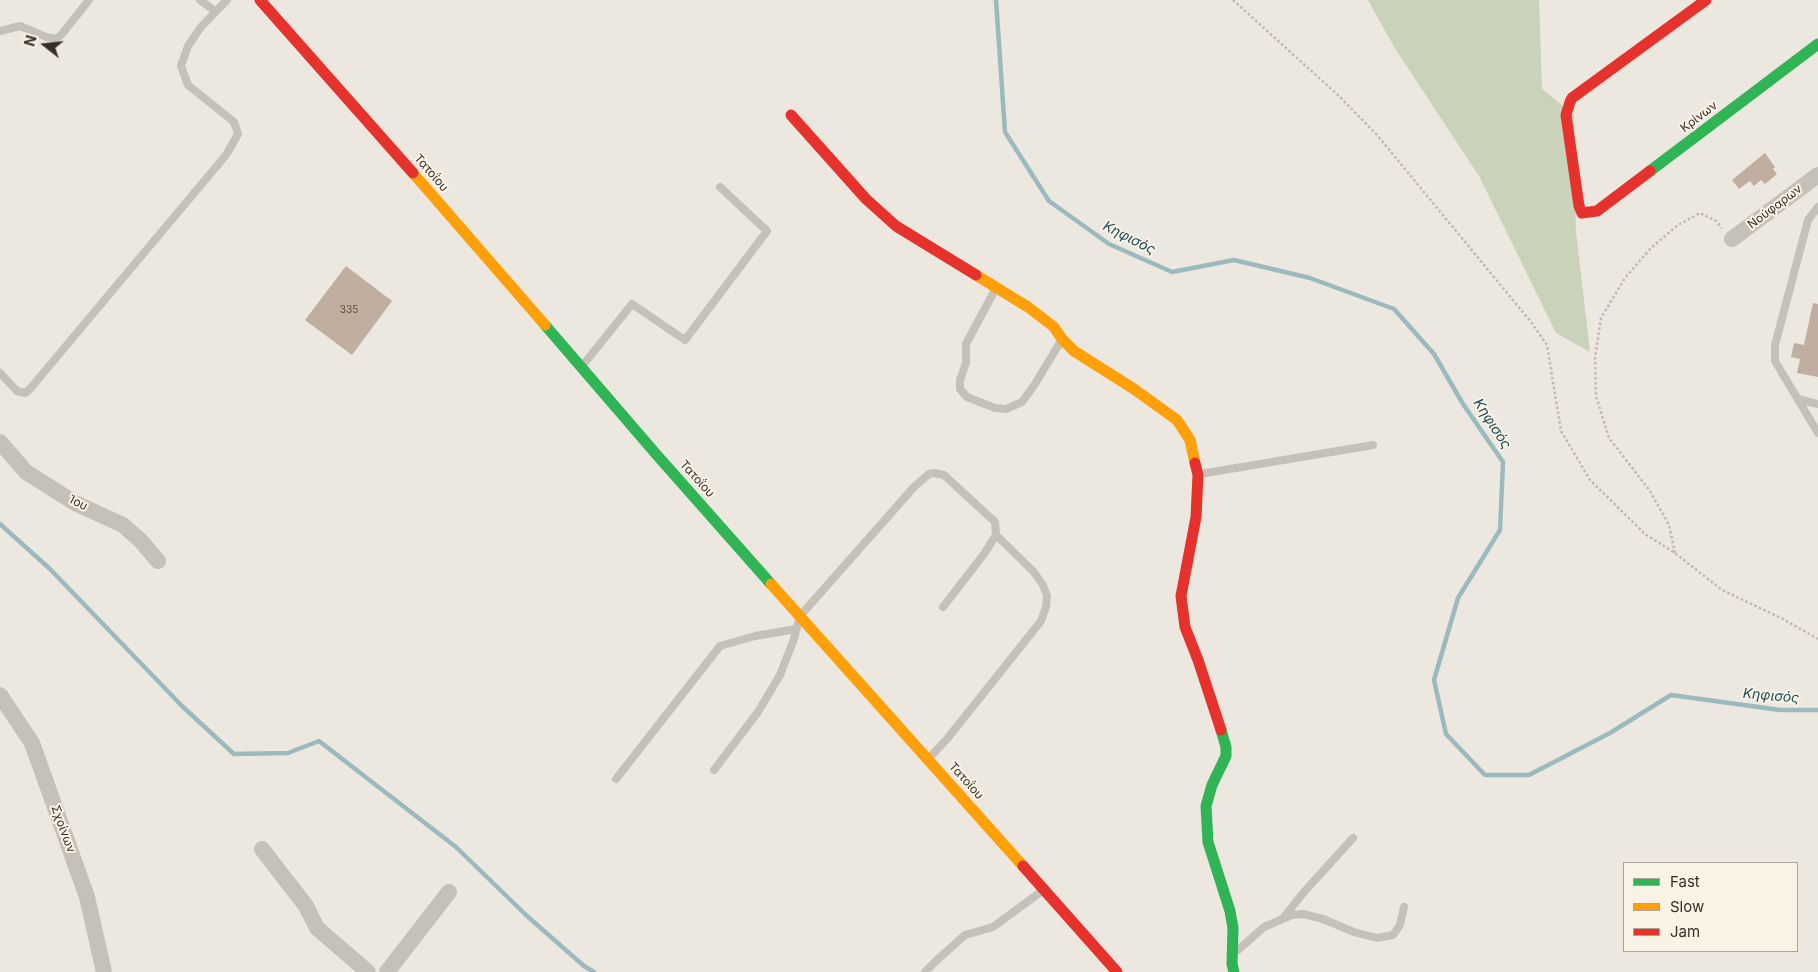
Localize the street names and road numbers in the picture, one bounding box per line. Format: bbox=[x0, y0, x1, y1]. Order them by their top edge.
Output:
street label: Κρίνων bbox=[1678, 98, 1720, 136]
street label: Τατοΐου bbox=[411, 151, 451, 195]
street label: Νούφαρων bbox=[1745, 182, 1805, 232]
street label: Τατοΐου bbox=[677, 457, 717, 501]
street label: Ίου bbox=[66, 492, 90, 514]
street label: Τατοΐου bbox=[946, 759, 986, 803]
street label: Σχοίνων bbox=[48, 803, 78, 855]

